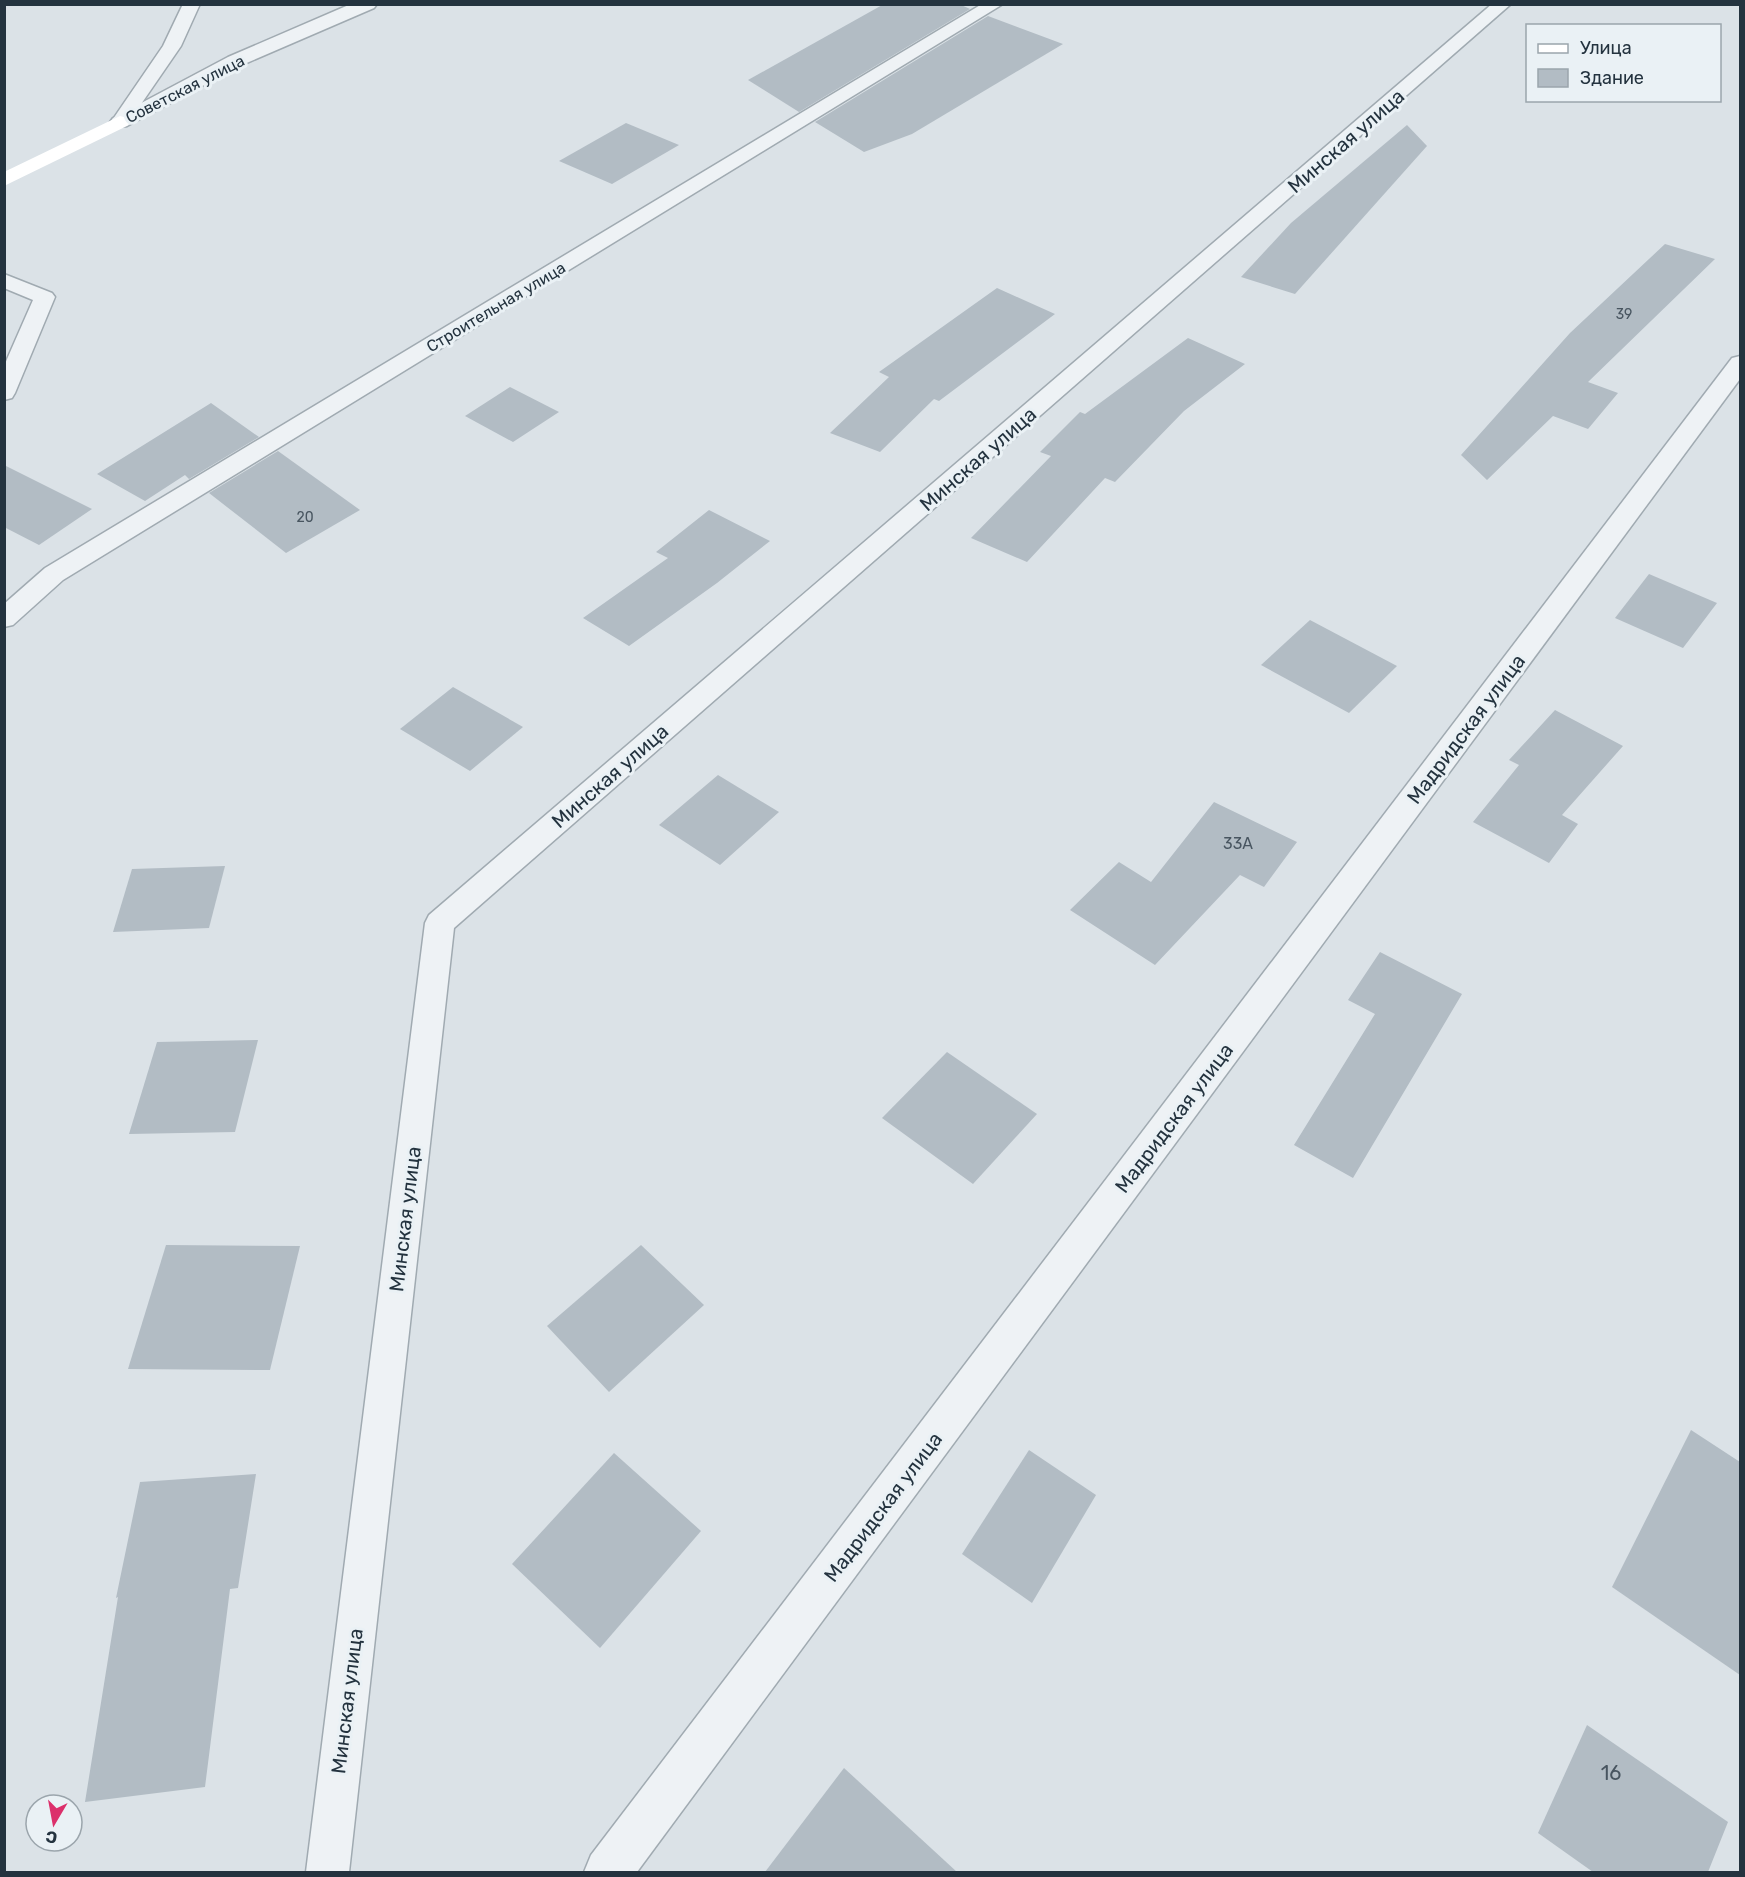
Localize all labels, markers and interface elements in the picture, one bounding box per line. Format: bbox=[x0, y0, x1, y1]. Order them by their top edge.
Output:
legend bbox=[1526, 24, 1721, 102]
text: Улица bbox=[1580, 37, 1632, 59]
street label: Советская улица bbox=[122, 51, 248, 127]
text: Здание bbox=[1580, 67, 1644, 89]
street label: Минская улица bbox=[1283, 84, 1409, 198]
street label: Строительная улица bbox=[423, 258, 569, 356]
house number: 39 bbox=[1616, 306, 1632, 323]
street label: Минская улица bbox=[915, 402, 1041, 516]
house number: 20 bbox=[296, 509, 314, 526]
street label: Мадридская улица bbox=[1402, 649, 1530, 809]
street label: Минская улица bbox=[547, 719, 673, 833]
house number: 33А bbox=[1223, 834, 1253, 853]
street label: Мадридская улица bbox=[1110, 1038, 1238, 1198]
street label: Минская улица bbox=[384, 1145, 426, 1293]
street label: Мадридская улица bbox=[819, 1427, 947, 1587]
street label: Минская улица bbox=[326, 1627, 368, 1775]
house number: 16 bbox=[1601, 1761, 1621, 1785]
north arrow bbox=[24, 1793, 84, 1853]
text: С bbox=[44, 1827, 59, 1848]

